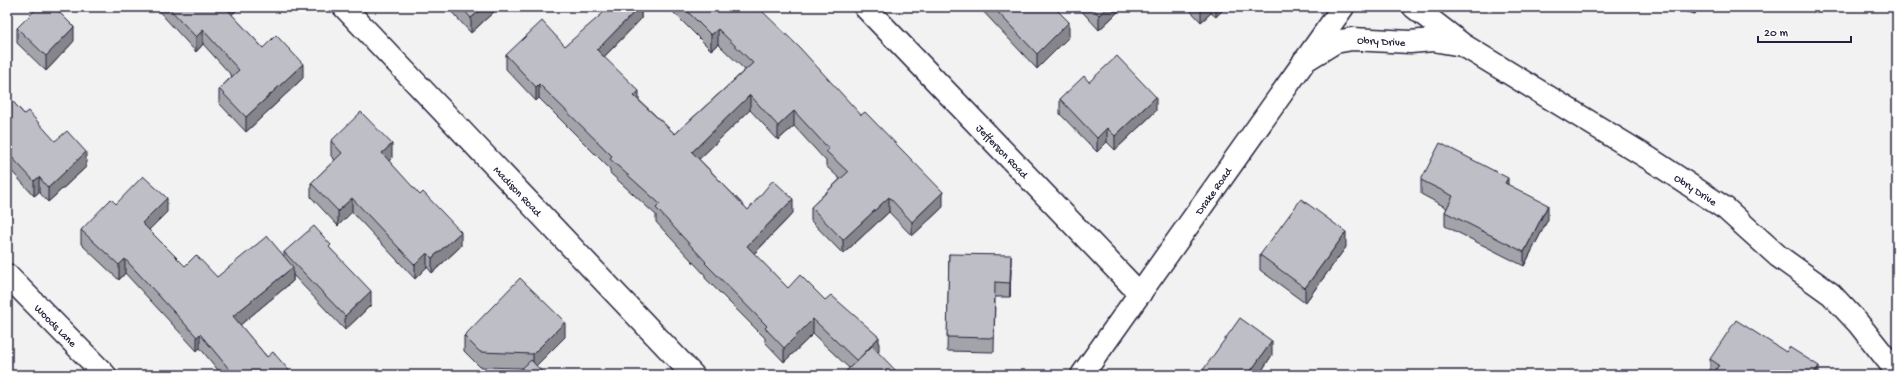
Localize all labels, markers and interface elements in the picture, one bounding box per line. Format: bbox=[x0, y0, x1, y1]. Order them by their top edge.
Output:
scale bar bbox=[1758, 18, 1851, 44]
text: 20 m bbox=[1764, 27, 1789, 41]
street label: Obry Drive bbox=[1357, 35, 1406, 50]
street label: Jefferson Road bbox=[973, 123, 1031, 182]
street label: Madison Road bbox=[490, 165, 544, 221]
street label: Drake Road bbox=[1193, 165, 1236, 218]
street label: Obry Drive bbox=[1671, 173, 1719, 209]
street label: Woods Lane bbox=[31, 303, 78, 350]

